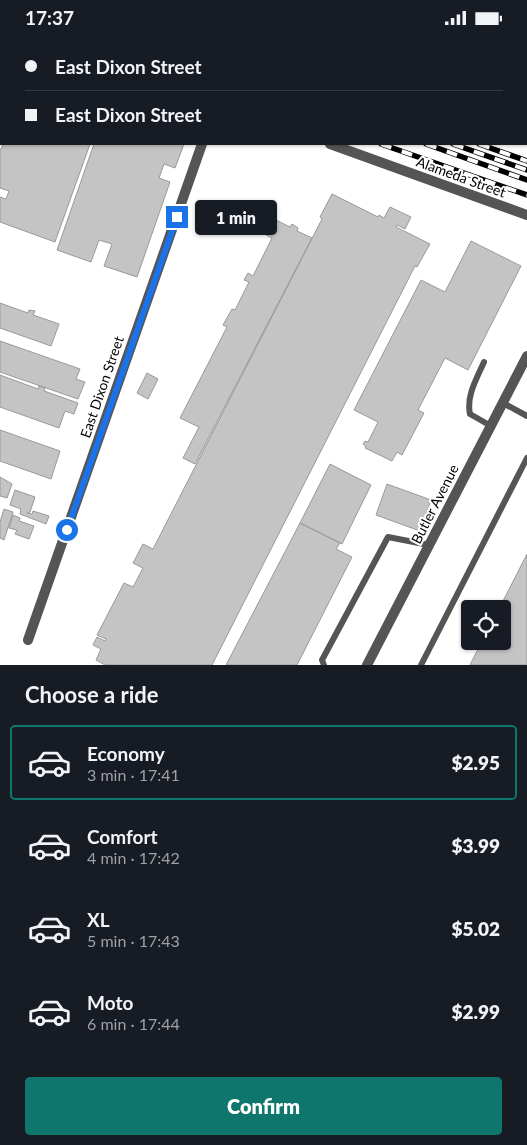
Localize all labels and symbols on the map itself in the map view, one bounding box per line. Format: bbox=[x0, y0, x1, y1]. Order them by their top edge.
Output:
street label: Alameda Street bbox=[414, 152, 508, 201]
callout: 1 min bbox=[194, 199, 277, 235]
route end bbox=[166, 206, 188, 228]
street label: East Dixon Street bbox=[76, 334, 127, 440]
street label: Butler Avenue bbox=[407, 461, 462, 546]
route start bbox=[56, 519, 78, 541]

